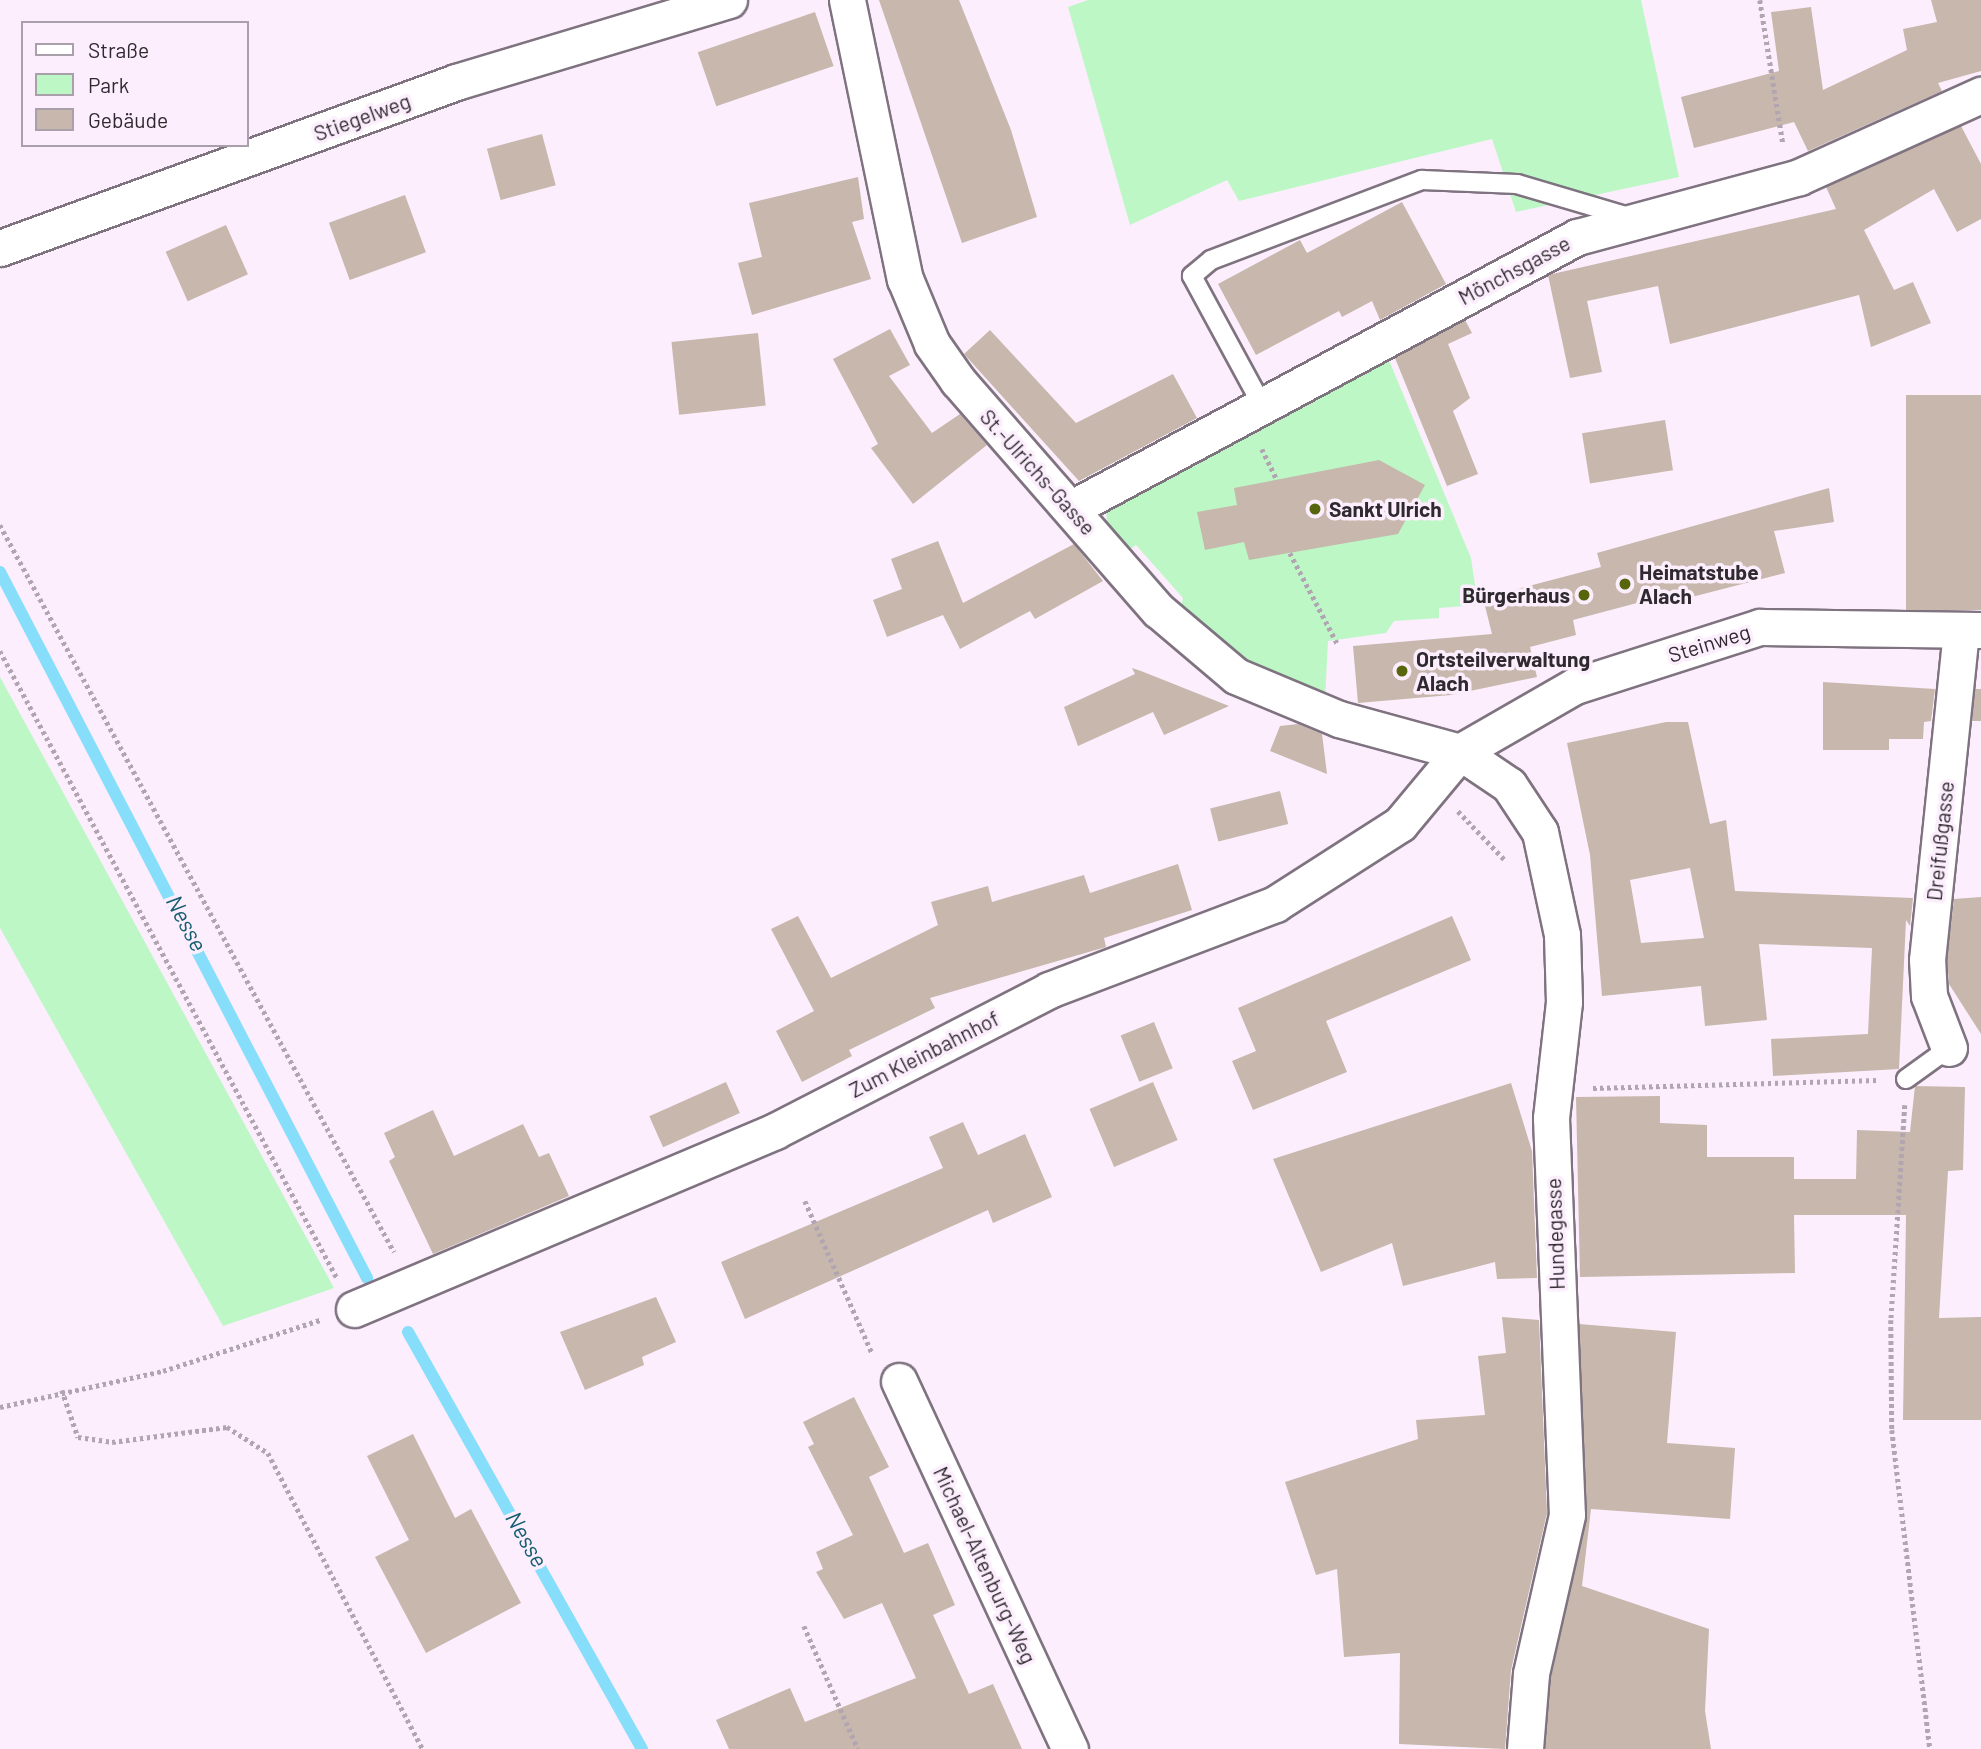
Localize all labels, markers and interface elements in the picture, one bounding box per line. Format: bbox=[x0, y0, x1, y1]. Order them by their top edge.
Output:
legend bbox=[21, 21, 248, 147]
text: Straße bbox=[88, 37, 149, 62]
text: Park bbox=[88, 72, 129, 97]
street label: Stiegelweg bbox=[310, 88, 414, 146]
text: Gebäude bbox=[88, 107, 168, 132]
street label: Mönchsgasse bbox=[1454, 230, 1574, 310]
street label: St.-Ulrichs-Gasse bbox=[975, 404, 1101, 540]
place label: Sankt Ulrich bbox=[1329, 496, 1442, 522]
marker: Sankt Ulrich bbox=[1307, 501, 1323, 517]
place label: Heimatstube Alach bbox=[1639, 559, 1759, 609]
marker: Heimatstube Alach bbox=[1617, 576, 1633, 592]
place label: Bürgerhaus bbox=[1462, 582, 1570, 608]
marker: Bürgerhaus bbox=[1576, 587, 1592, 603]
street label: Steinweg bbox=[1665, 619, 1753, 667]
place label: Ortsteilverwaltung Alach bbox=[1416, 646, 1590, 696]
marker: Ortsteilverwaltung Alach bbox=[1394, 663, 1410, 679]
street label: Dreifußgasse bbox=[1921, 780, 1959, 902]
water label: Nesse bbox=[161, 890, 213, 956]
street label: Zum Kleinbahnhof bbox=[845, 1005, 1003, 1103]
street label: Hundegasse bbox=[1540, 1178, 1570, 1290]
street label: Michael-Altenburg-Weg bbox=[928, 1462, 1042, 1668]
water label: Nesse bbox=[500, 1506, 554, 1572]

